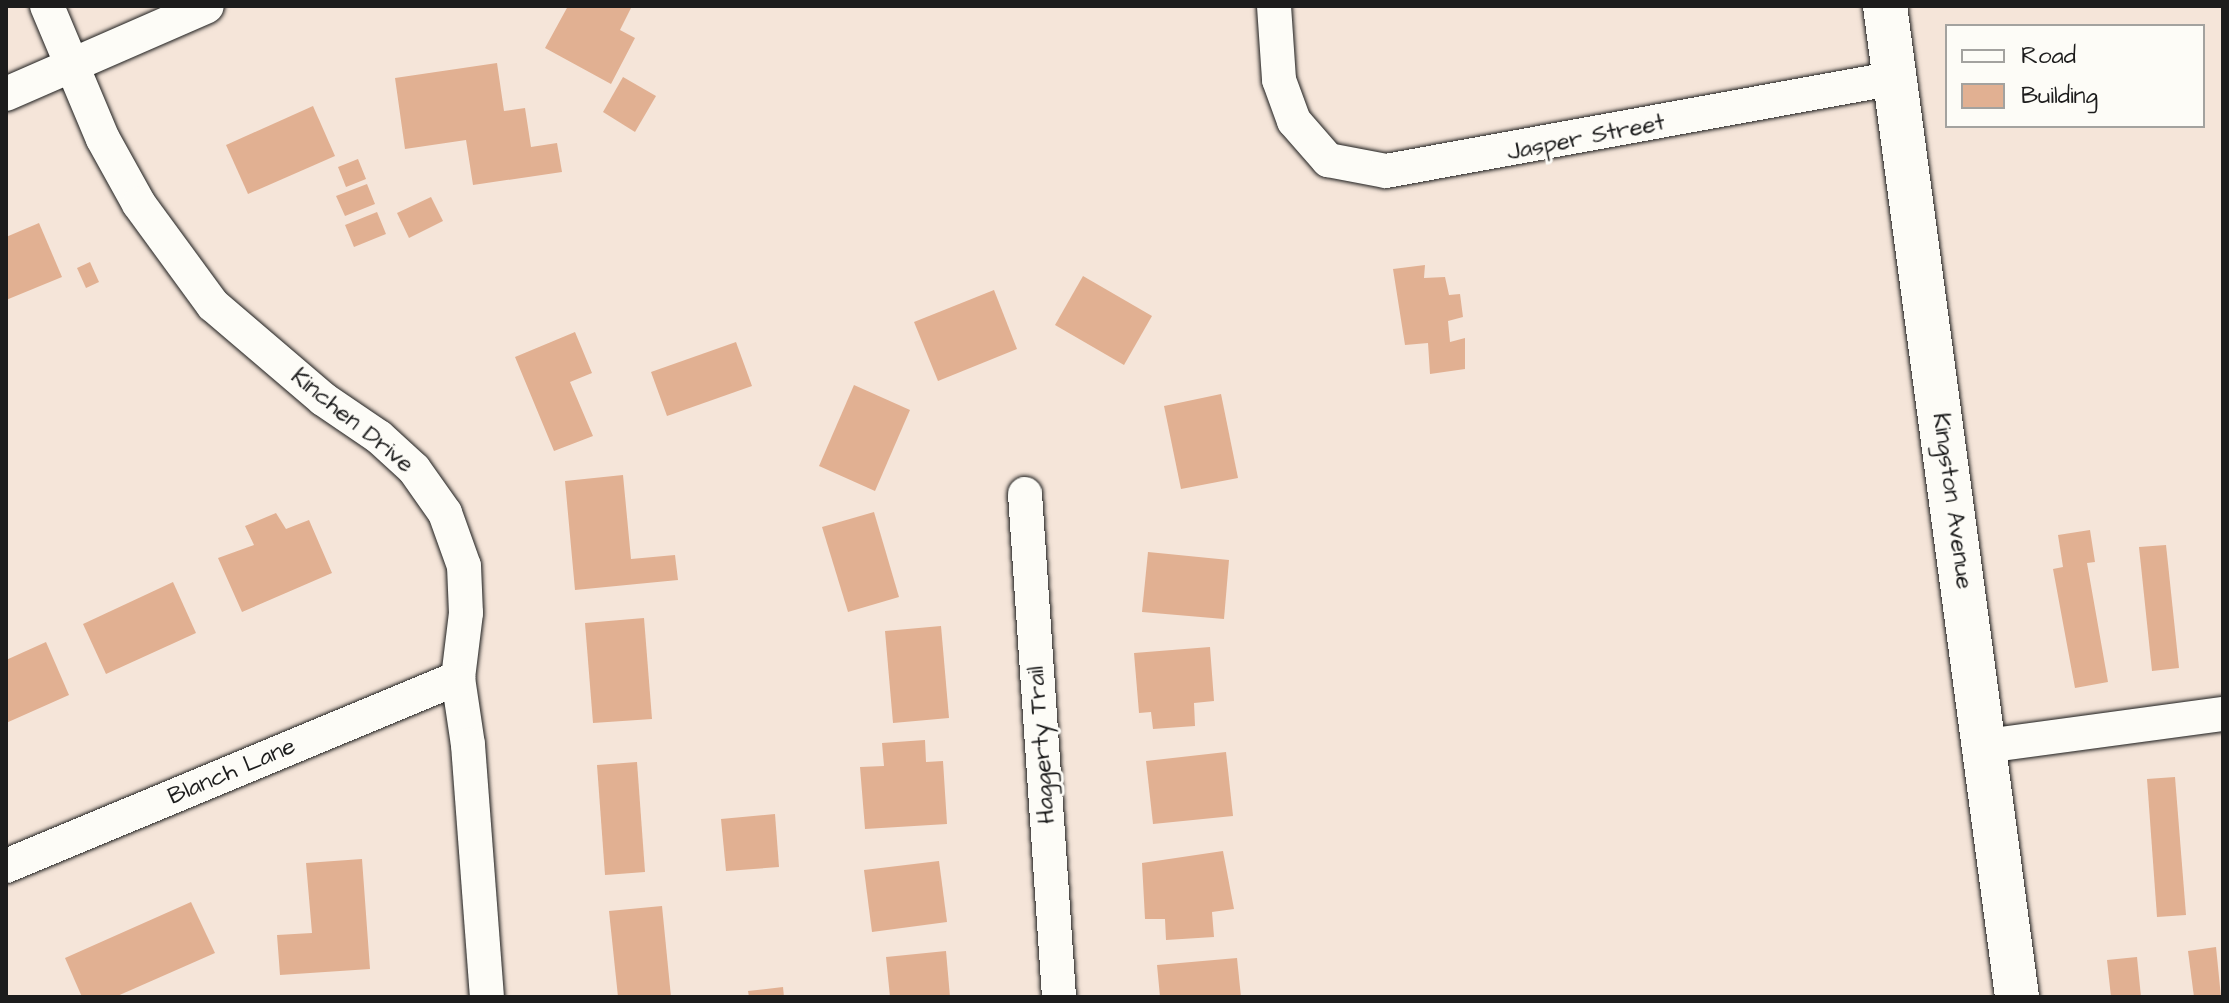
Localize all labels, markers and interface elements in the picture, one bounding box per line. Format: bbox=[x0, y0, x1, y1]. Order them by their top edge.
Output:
legend bbox=[1945, 24, 2205, 128]
text: Road bbox=[2021, 39, 2076, 73]
text: Building bbox=[2021, 79, 2098, 113]
street label: Jasper Street bbox=[1505, 109, 1667, 167]
street label: Kinchen Drive bbox=[285, 363, 419, 479]
street label: Kingston Avenue bbox=[1925, 411, 1979, 591]
street label: Haggerty Trail bbox=[1022, 665, 1062, 825]
street label: Blanch Lane bbox=[164, 732, 300, 812]

